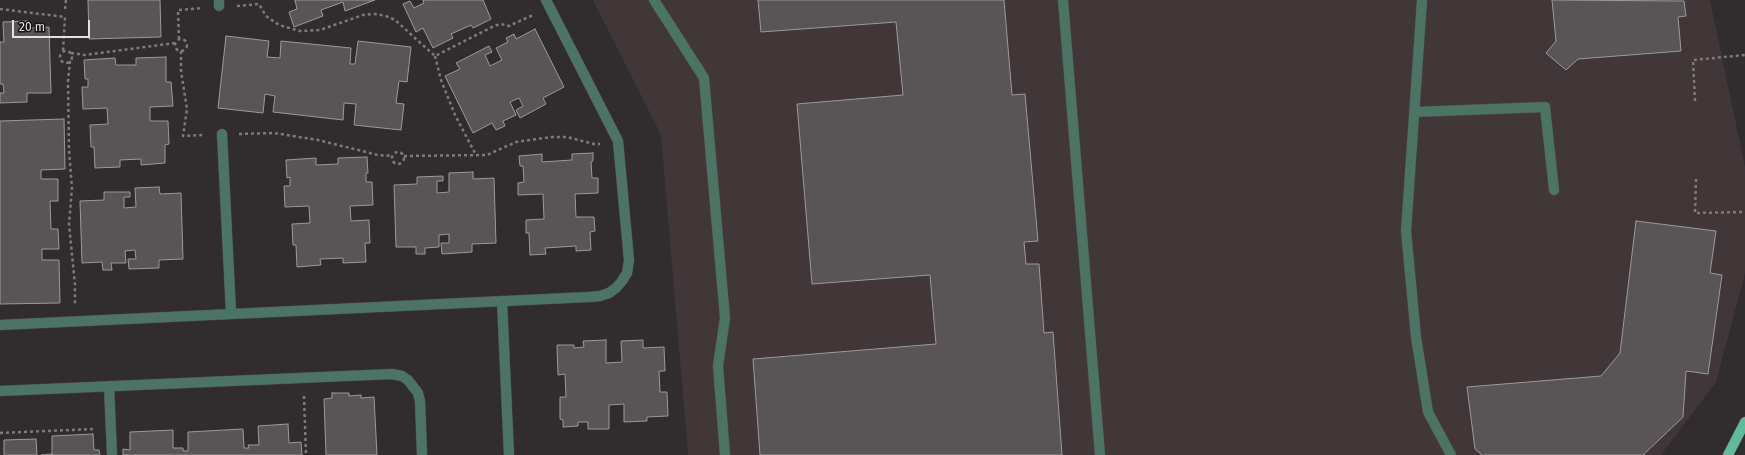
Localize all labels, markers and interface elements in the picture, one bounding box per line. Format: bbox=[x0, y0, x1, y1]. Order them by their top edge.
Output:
scale bar bbox=[14, 12, 92, 38]
text: 20 m bbox=[19, 20, 45, 34]

